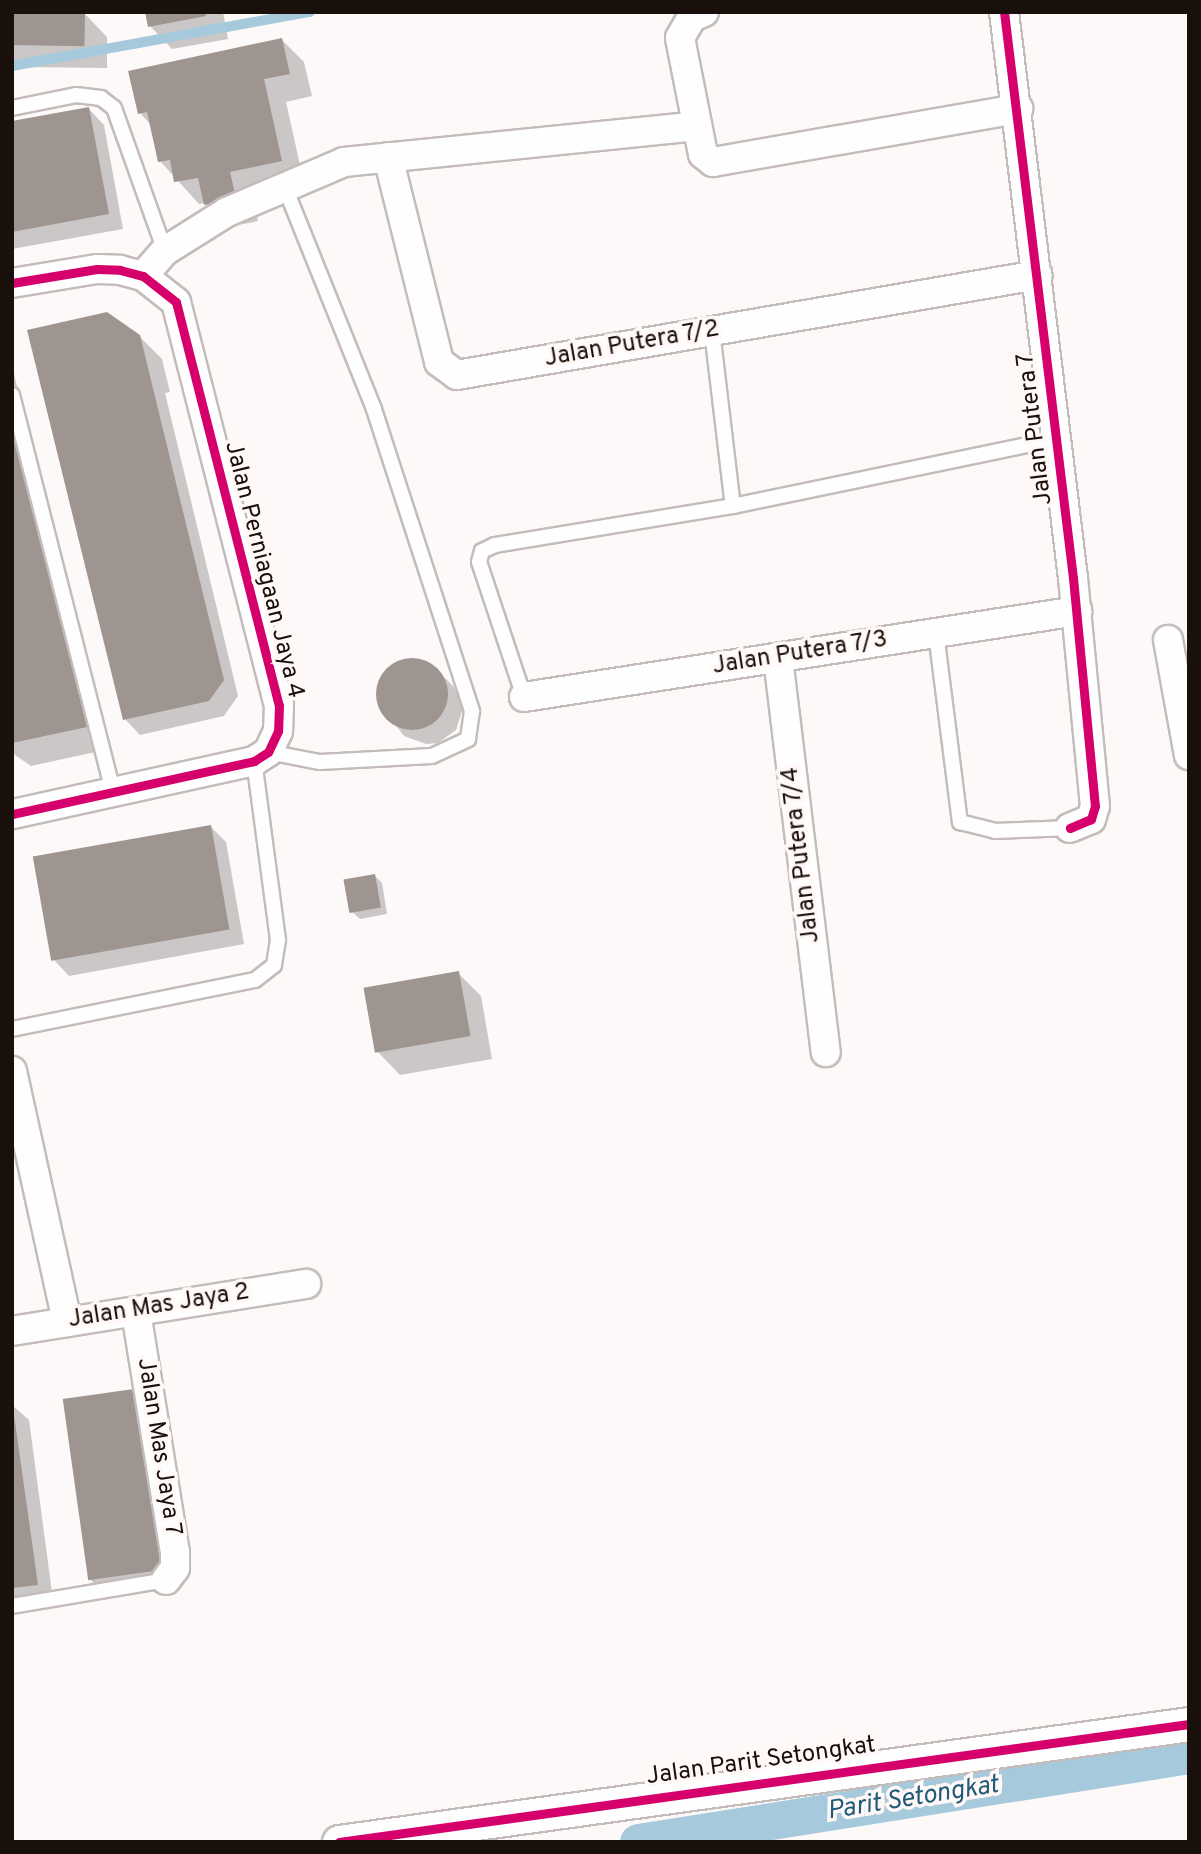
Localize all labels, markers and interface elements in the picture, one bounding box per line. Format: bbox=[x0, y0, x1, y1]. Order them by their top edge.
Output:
street label: Jalan Putera 7/2 bbox=[542, 315, 722, 375]
street label: Jalan Putera 7 bbox=[1012, 351, 1060, 507]
street label: Jalan Perniagaan Jaya 4 bbox=[217, 439, 309, 701]
street label: Jalan Putera 7/3 bbox=[710, 626, 890, 682]
street label: Jalan Putera 7/4 bbox=[777, 765, 827, 945]
street label: Jalan Mas Jaya 2 bbox=[66, 1278, 252, 1336]
street label: Jalan Mas Jaya 7 bbox=[130, 1355, 186, 1539]
street label: Jalan Parit Setongkat bbox=[644, 1732, 878, 1792]
water label: Parit Setongkat bbox=[825, 1770, 1001, 1828]

